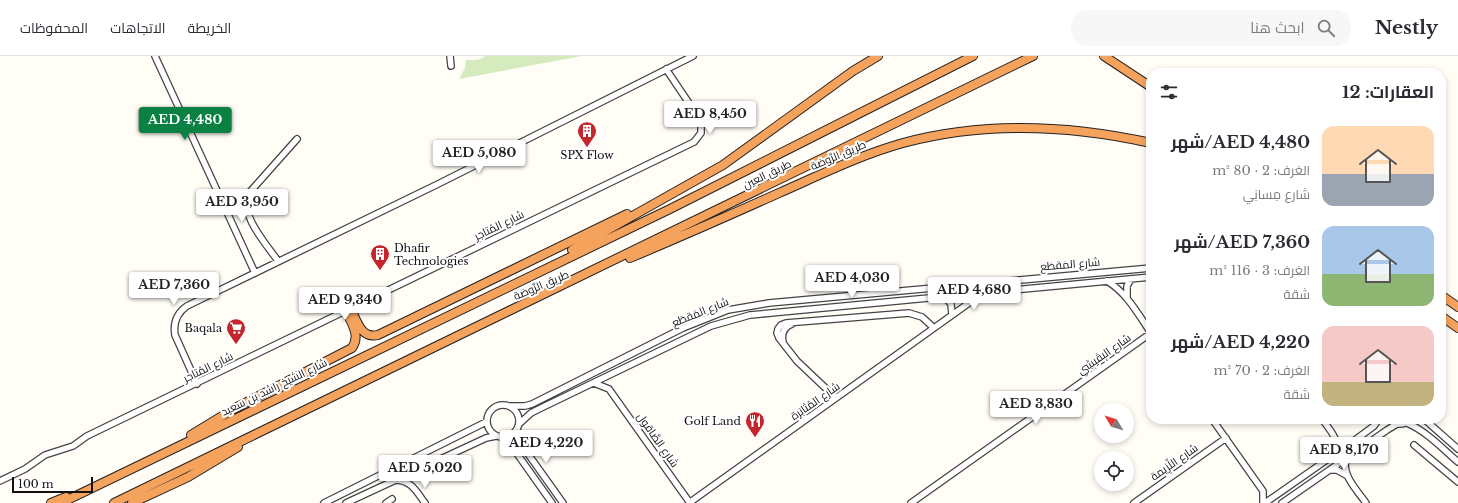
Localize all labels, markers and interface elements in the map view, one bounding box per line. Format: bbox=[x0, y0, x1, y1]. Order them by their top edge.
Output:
search box bbox=[1071, 10, 1351, 46]
text: Nestly bbox=[1375, 16, 1438, 39]
icon: search bbox=[1315, 17, 1337, 39]
text: ابحث هنا bbox=[1250, 18, 1305, 37]
text: المحفوظات bbox=[20, 19, 88, 37]
text: الاتجاهات bbox=[110, 19, 166, 37]
text: الخريطة bbox=[188, 19, 231, 37]
icon: filters bbox=[1158, 81, 1180, 103]
text: العقارات: 12 bbox=[1342, 82, 1434, 103]
pin: AED 8,450 bbox=[664, 101, 756, 135]
text: AED 8,450 bbox=[673, 105, 747, 122]
pin: AED 4,480 bbox=[139, 107, 231, 141]
text: AED 4,480 bbox=[148, 111, 222, 128]
building icon: SPX Flow bbox=[576, 120, 598, 148]
text: AED 4,480/شهر bbox=[1171, 132, 1310, 153]
street label: طريق الرَّوضة bbox=[808, 137, 868, 173]
pin: AED 5,080 bbox=[433, 140, 525, 174]
icon: home bbox=[1354, 142, 1402, 190]
text: AED 5,080 bbox=[442, 144, 516, 161]
place label: SPX Flow bbox=[560, 148, 614, 162]
street label: طريق العين bbox=[740, 156, 794, 192]
text: الغرف: 2 · 80 m² bbox=[1212, 162, 1310, 179]
text: شارع مِسانِي bbox=[1243, 186, 1310, 203]
pin: AED 3,950 bbox=[196, 189, 288, 223]
text: AED 3,950 bbox=[205, 193, 279, 210]
street label: شارع المُتاجر bbox=[471, 207, 527, 244]
text: AED 7,360/شهر bbox=[1174, 232, 1310, 253]
place label: Dhafir Technologies bbox=[394, 241, 469, 268]
icon: home bbox=[1354, 242, 1402, 290]
building icon: Dhafir Technologies bbox=[369, 243, 391, 271]
street label: شارع المَقطَع bbox=[1039, 254, 1101, 275]
text: الغرف: 3 · 116 m² bbox=[1209, 262, 1310, 279]
pin: AED 4,030 bbox=[806, 265, 898, 299]
street label: طريق الرَّوضة bbox=[511, 267, 571, 303]
text: AED 4,030 bbox=[814, 269, 890, 286]
pin: AED 7,360 bbox=[128, 272, 220, 306]
text: AED 7,360 bbox=[138, 276, 210, 293]
pin: AED 4,680 bbox=[928, 277, 1020, 311]
text: AED 4,680 bbox=[937, 281, 1011, 298]
text: شقة bbox=[1283, 286, 1310, 303]
pin: AED 9,340 bbox=[299, 287, 391, 321]
text: AED 9,340 bbox=[308, 291, 382, 308]
street label: شارع المَقطَع bbox=[670, 294, 731, 331]
supermarket icon: Baqala bbox=[225, 317, 247, 345]
place label: Baqala bbox=[185, 321, 223, 335]
street label: شارع البِقَيشِي bbox=[1075, 330, 1134, 378]
text: AED 4,220/شهر bbox=[1171, 332, 1310, 353]
icon: home bbox=[1354, 342, 1402, 390]
street label: شارع المُتاجر bbox=[180, 349, 236, 386]
street label: شارع الشيخ راشد بن سعيد bbox=[219, 355, 330, 420]
text: الغرف: 2 · 70 m² bbox=[1214, 362, 1310, 379]
street label: شارع المُثابَرة bbox=[788, 379, 843, 424]
text: شقة bbox=[1283, 386, 1310, 403]
pin: AED 3,830 bbox=[990, 391, 1082, 425]
text: AED 3,830 bbox=[999, 395, 1073, 412]
north arrow bbox=[1094, 403, 1134, 443]
map controls bbox=[1094, 403, 1134, 491]
street label: شارع الصَّاقول bbox=[633, 410, 682, 471]
restaurant icon: Golf Land bbox=[744, 410, 766, 438]
place label: Golf Land bbox=[684, 414, 742, 428]
pin: AED 4,220 bbox=[500, 430, 592, 464]
text: AED 4,220 bbox=[509, 434, 583, 451]
pin: AED 8,170 bbox=[1298, 437, 1390, 471]
street label: شارع اللِّزِيمة bbox=[1147, 439, 1201, 484]
text: AED 8,170 bbox=[1309, 441, 1379, 458]
button: locate bbox=[1094, 451, 1134, 491]
pin: AED 5,020 bbox=[379, 455, 471, 489]
text: AED 5,020 bbox=[388, 459, 462, 476]
scale bar bbox=[12, 475, 93, 494]
text: 100 m bbox=[18, 477, 54, 491]

